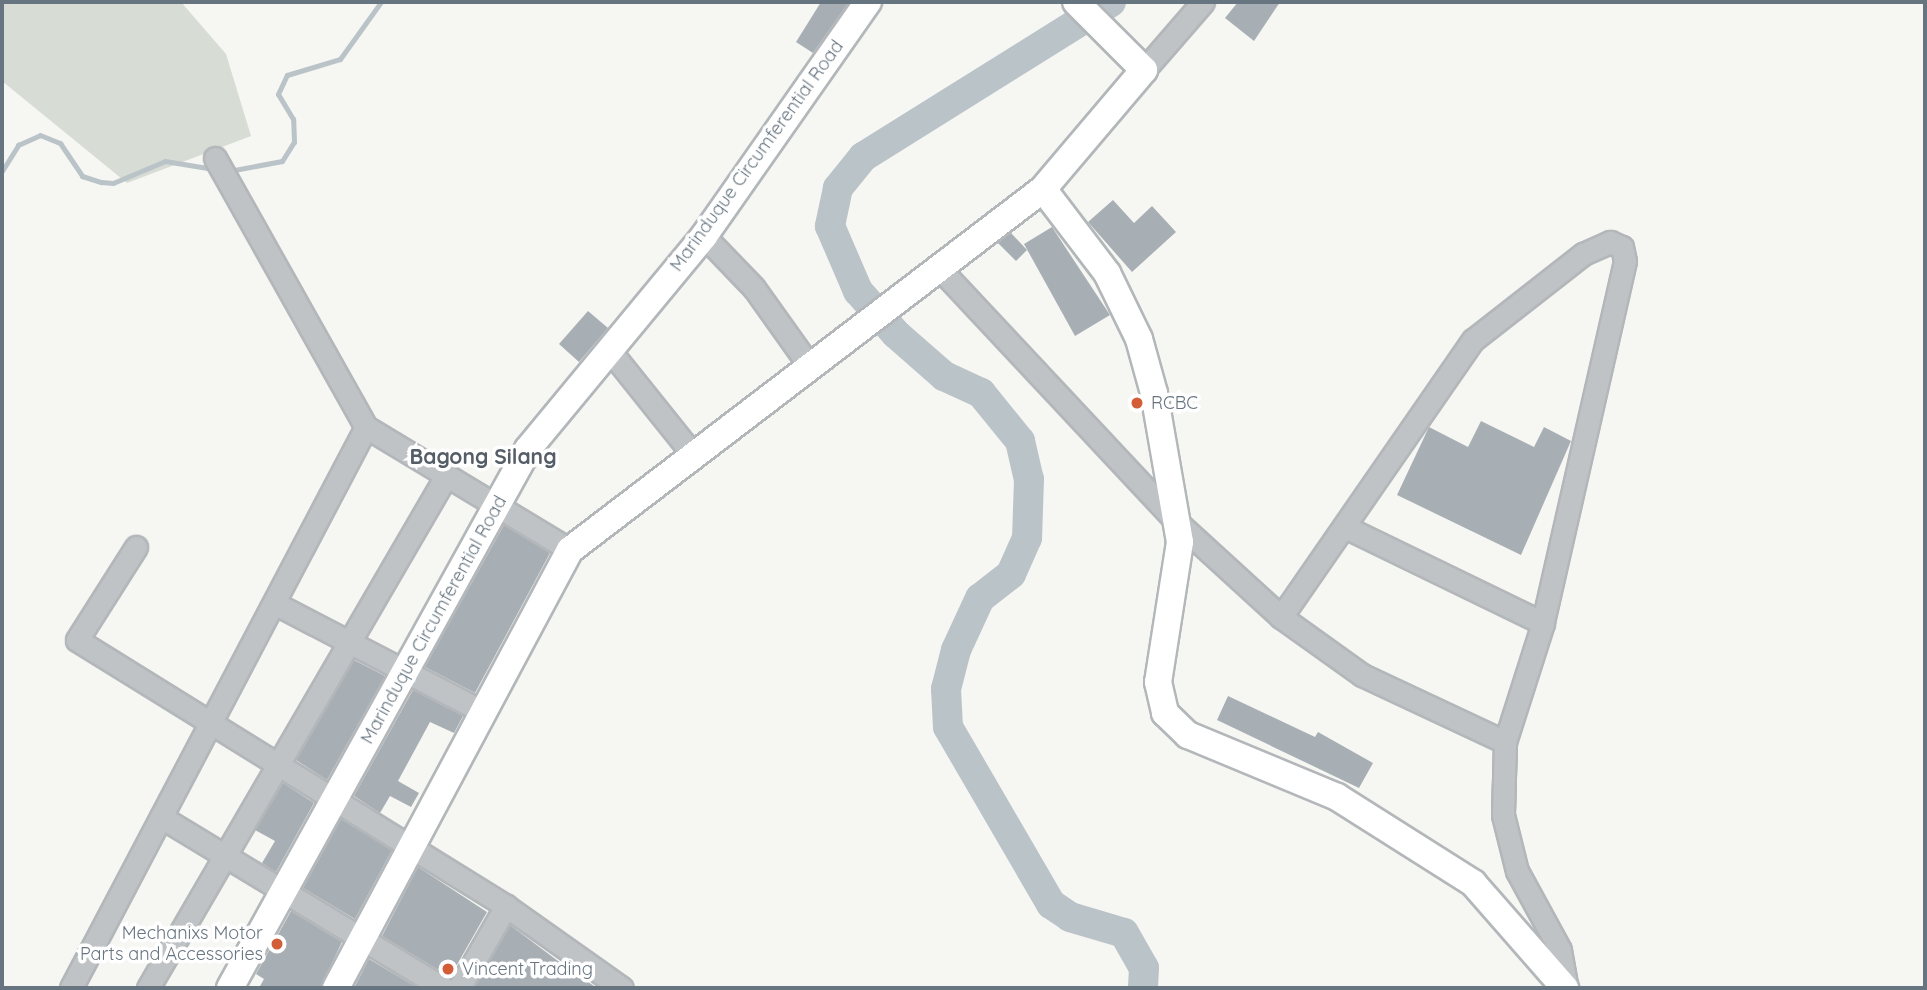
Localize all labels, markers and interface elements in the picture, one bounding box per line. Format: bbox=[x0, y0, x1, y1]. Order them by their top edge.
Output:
street label: Marinduque Circumferential Road bbox=[666, 36, 848, 276]
place label: RCBC bbox=[1151, 392, 1198, 414]
marker: RCBC bbox=[1129, 395, 1145, 411]
district label: Bagong Silang bbox=[409, 443, 557, 469]
street label: Marinduque Circumferential Road bbox=[357, 492, 511, 748]
place label: Mechanixs Motor Parts and Accessories bbox=[80, 923, 263, 965]
marker: Mechanixs Motor Parts and Accessories bbox=[269, 936, 285, 952]
place label: Vincent Trading bbox=[462, 958, 593, 980]
marker: Vincent Trading bbox=[440, 961, 456, 977]

